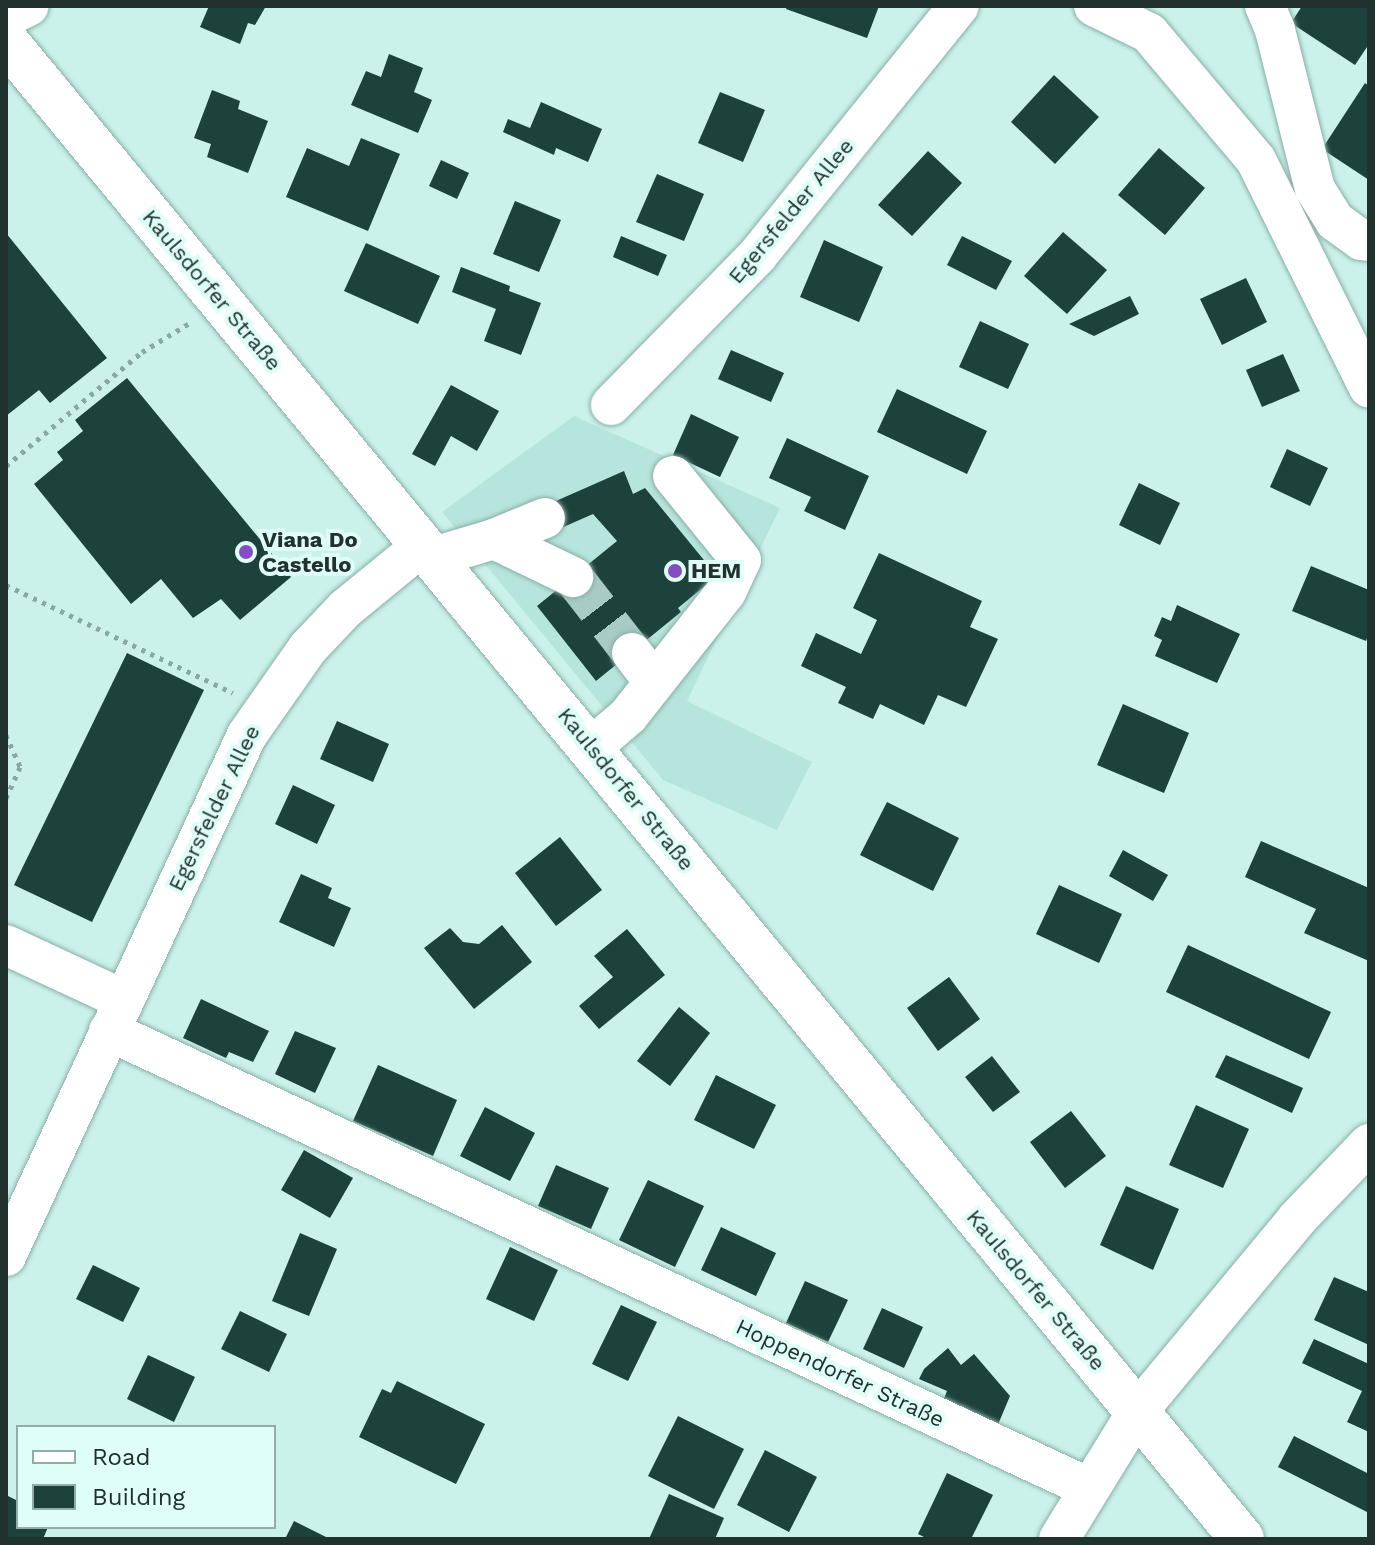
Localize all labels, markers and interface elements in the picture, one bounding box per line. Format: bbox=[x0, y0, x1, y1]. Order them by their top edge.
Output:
street label: Egersfelder Allee bbox=[722, 133, 860, 289]
street label: Kaulsdorfer Straße bbox=[137, 204, 287, 376]
place label: Viana Do Castello bbox=[262, 526, 358, 578]
marker: Viana Do Castello bbox=[237, 543, 255, 561]
place label: HEM bbox=[691, 558, 741, 584]
marker: HEM bbox=[666, 562, 684, 580]
street label: Kaulsdorfer Straße bbox=[552, 702, 700, 876]
street label: Egersfelder Allee bbox=[162, 720, 266, 896]
street label: Kaulsdorfer Straße bbox=[961, 1204, 1111, 1376]
street label: Hoppendorfer Straße bbox=[731, 1313, 949, 1433]
legend bbox=[16, 1425, 276, 1529]
text: Road bbox=[92, 1443, 151, 1471]
text: Building bbox=[92, 1483, 185, 1511]

